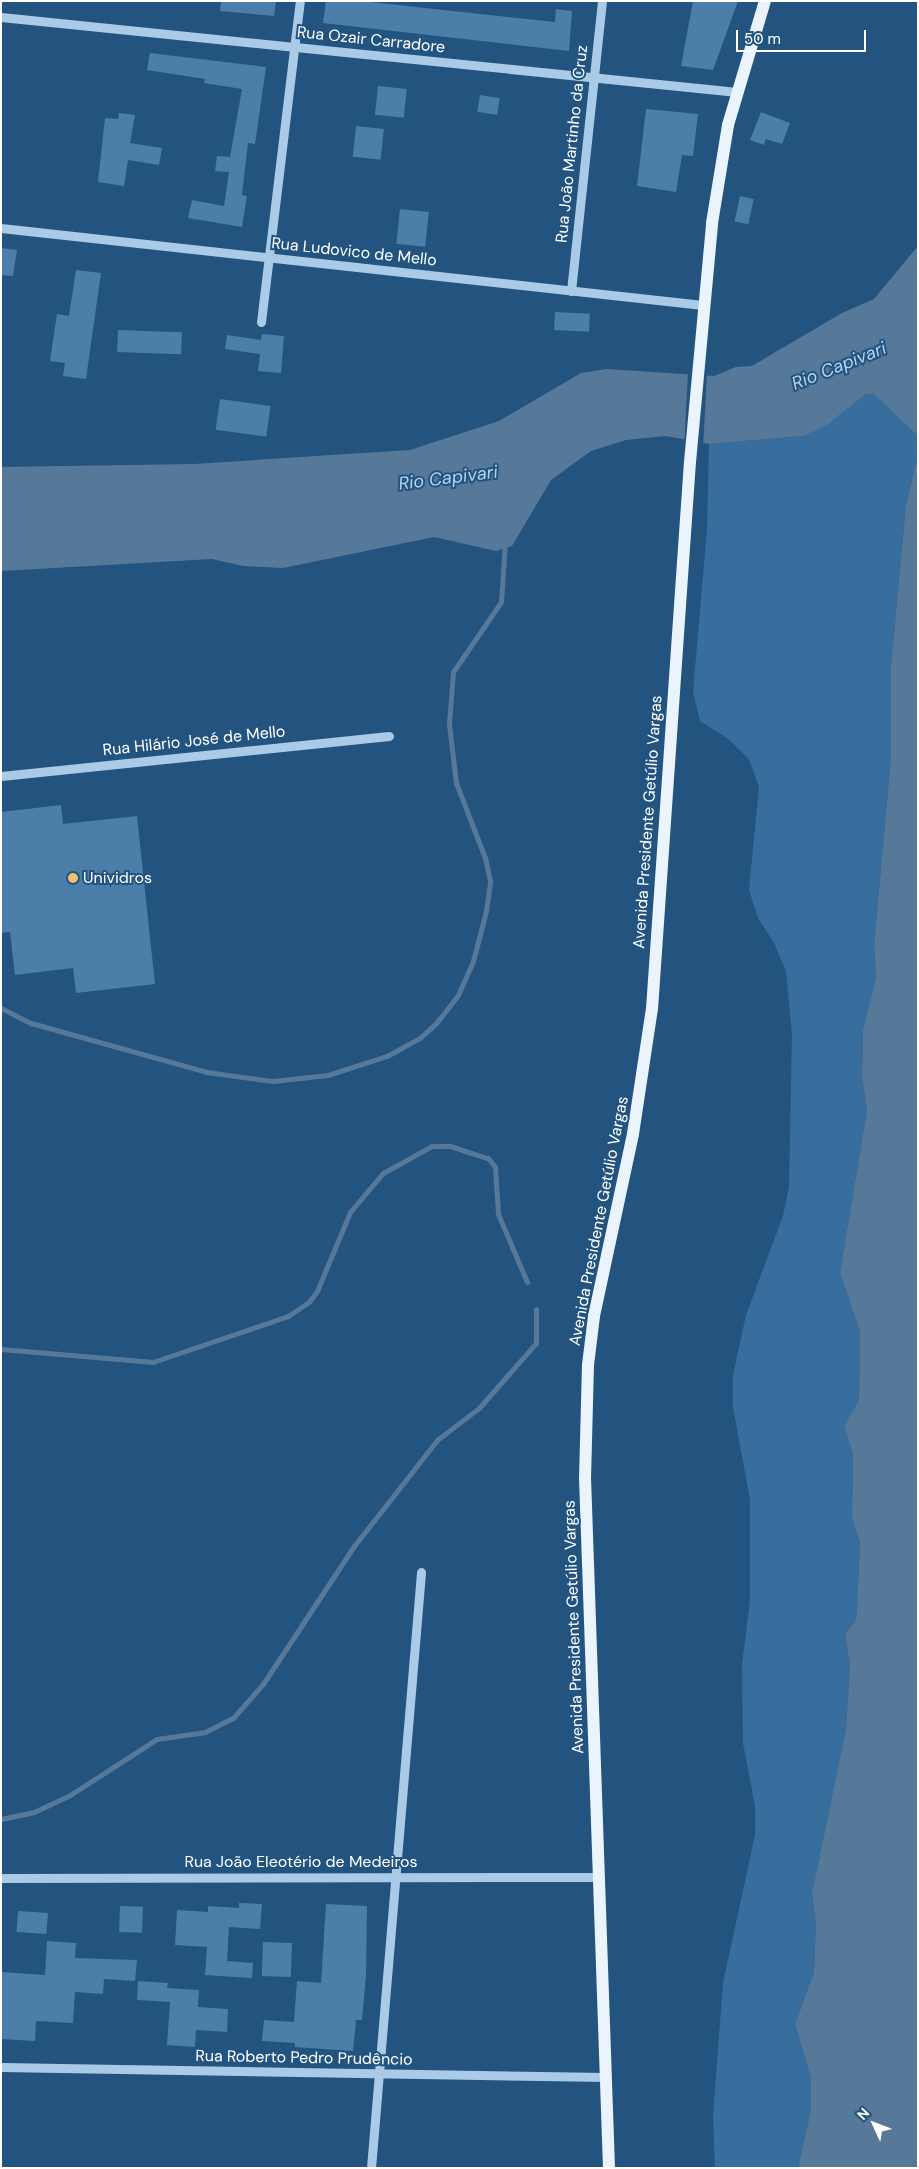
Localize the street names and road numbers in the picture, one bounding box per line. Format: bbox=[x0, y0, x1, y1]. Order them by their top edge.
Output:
street label: Rua Ozair Carradore bbox=[296, 23, 446, 57]
street label: Rua João Martinho da Cruz bbox=[552, 44, 592, 244]
street label: Rua Ludovico de Mello bbox=[270, 234, 438, 270]
street label: Avenida Presidente Getúlio Vargas bbox=[630, 695, 666, 949]
street label: Rua Hilário José de Mello bbox=[102, 722, 286, 760]
street label: Avenida Presidente Getúlio Vargas bbox=[565, 1095, 633, 1347]
street label: Avenida Presidente Getúlio Vargas bbox=[560, 1500, 588, 1754]
street label: Rua João Eleotério de Medeiros bbox=[184, 1852, 418, 1872]
street label: Rua Roberto Pedro Prudêncio bbox=[195, 2047, 413, 2069]

